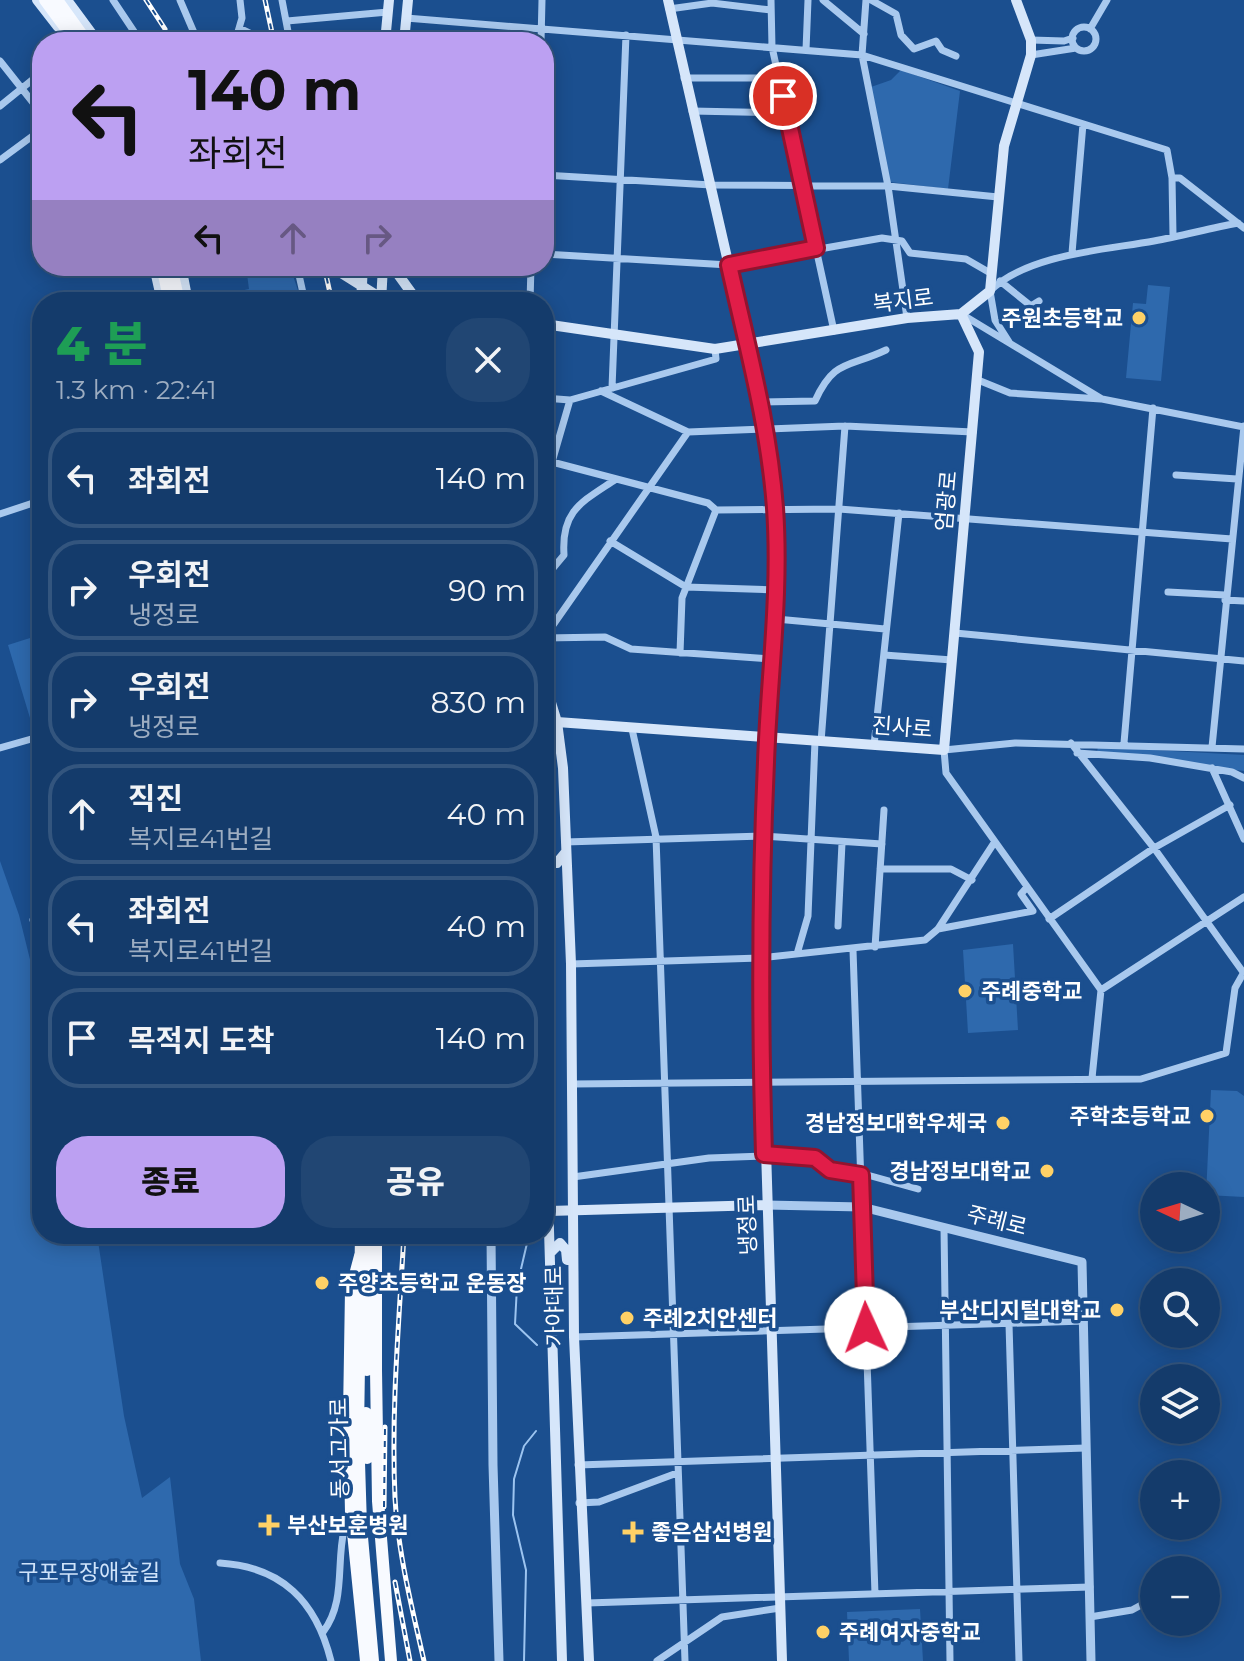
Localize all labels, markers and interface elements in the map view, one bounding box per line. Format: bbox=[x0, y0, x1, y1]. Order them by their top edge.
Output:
text: 140 m bbox=[188, 56, 361, 124]
pin bbox=[749, 62, 817, 130]
icon: left bbox=[56, 64, 160, 168]
icon: arrive bbox=[761, 74, 805, 118]
text: 좌회전 bbox=[188, 131, 287, 175]
icon: left bbox=[187, 216, 231, 260]
icon: ahead bbox=[271, 216, 315, 260]
icon: right bbox=[355, 216, 399, 260]
street label: 복지로 bbox=[871, 283, 935, 318]
place label: 주원초등학교 bbox=[1002, 305, 1123, 332]
marker: 주원초등학교 bbox=[1130, 309, 1148, 327]
text: 4 분 bbox=[56, 315, 148, 373]
button: close bbox=[446, 318, 530, 402]
text: 1.3 km · 22:41 bbox=[56, 374, 217, 406]
icon: left bbox=[60, 456, 104, 500]
text: 140 m bbox=[436, 460, 526, 497]
text: 좌회전 bbox=[128, 462, 211, 499]
street label: 엄광로 bbox=[930, 470, 963, 532]
text: 우회전 bbox=[128, 556, 211, 593]
icon: right bbox=[60, 568, 104, 612]
text: 90 m bbox=[448, 572, 526, 609]
text: 냉정로 bbox=[128, 599, 200, 631]
text: 우회전 bbox=[128, 668, 211, 705]
icon: right bbox=[60, 680, 104, 724]
text: 830 m bbox=[430, 684, 526, 721]
text: 냉정로 bbox=[128, 711, 200, 743]
street label: 진사로 bbox=[871, 712, 933, 743]
text: 직진 bbox=[128, 780, 183, 817]
icon: ahead bbox=[60, 792, 104, 836]
text: 40 m bbox=[447, 796, 526, 833]
text: 복지로41번길 bbox=[128, 823, 274, 855]
text: 좌회전 bbox=[128, 892, 211, 929]
icon: left bbox=[60, 904, 104, 948]
text: 40 m bbox=[447, 908, 526, 945]
text: 복지로41번길 bbox=[128, 935, 274, 967]
place label: 주례중학교 bbox=[981, 978, 1082, 1005]
marker: 주례중학교 bbox=[956, 982, 974, 1000]
icon: arrive bbox=[60, 1016, 104, 1060]
text: 140 m bbox=[436, 1020, 526, 1057]
text: 목적지 도착 bbox=[128, 1022, 275, 1059]
place label: 주학초등학교 bbox=[1070, 1103, 1191, 1130]
marker: 주학초등학교 bbox=[1198, 1107, 1216, 1125]
place label: 경남정보대학우체국 bbox=[805, 1110, 987, 1137]
marker: 경남정보대학우체국 bbox=[994, 1114, 1012, 1132]
button: 종료 bbox=[56, 1136, 285, 1228]
button: 공유 bbox=[301, 1136, 530, 1228]
place label: 경남정보대학교 bbox=[889, 1158, 1031, 1185]
marker: 경남정보대학교 bbox=[1038, 1162, 1056, 1180]
north arrow bbox=[1140, 1172, 1220, 1252]
map controls bbox=[1140, 1172, 1220, 1636]
street label: 냉정로 bbox=[733, 1194, 762, 1256]
street label: 주례로 bbox=[964, 1200, 1030, 1241]
street label: 가야대로 bbox=[540, 1265, 569, 1347]
button: search bbox=[1140, 1268, 1220, 1348]
place label: 주양초등학교 운동장 bbox=[338, 1270, 526, 1297]
marker: 주양초등학교 운동장 bbox=[313, 1274, 331, 1292]
position arrow bbox=[824, 1286, 908, 1370]
place label: 부산디지털대학교 bbox=[939, 1297, 1101, 1324]
marker: 부산디지털대학교 bbox=[1108, 1301, 1126, 1319]
place label: 주례2치안센터 bbox=[643, 1305, 777, 1332]
marker: 주례2치안센터 bbox=[618, 1309, 636, 1327]
button: layers bbox=[1140, 1364, 1220, 1444]
street label: 동서고가로 bbox=[325, 1397, 354, 1499]
button: + bbox=[1140, 1460, 1220, 1540]
place label: 부산보훈병원 bbox=[287, 1512, 408, 1539]
marker: 부산보훈병원 bbox=[258, 1514, 280, 1536]
place label: 좋은삼선병원 bbox=[651, 1519, 772, 1546]
marker: 좋은삼선병원 bbox=[622, 1521, 644, 1543]
button: − bbox=[1140, 1556, 1220, 1636]
park label: 구포무장애숲길 bbox=[18, 1559, 160, 1586]
place label: 주례여자중학교 bbox=[839, 1619, 981, 1646]
marker: 주례여자중학교 bbox=[814, 1623, 832, 1641]

